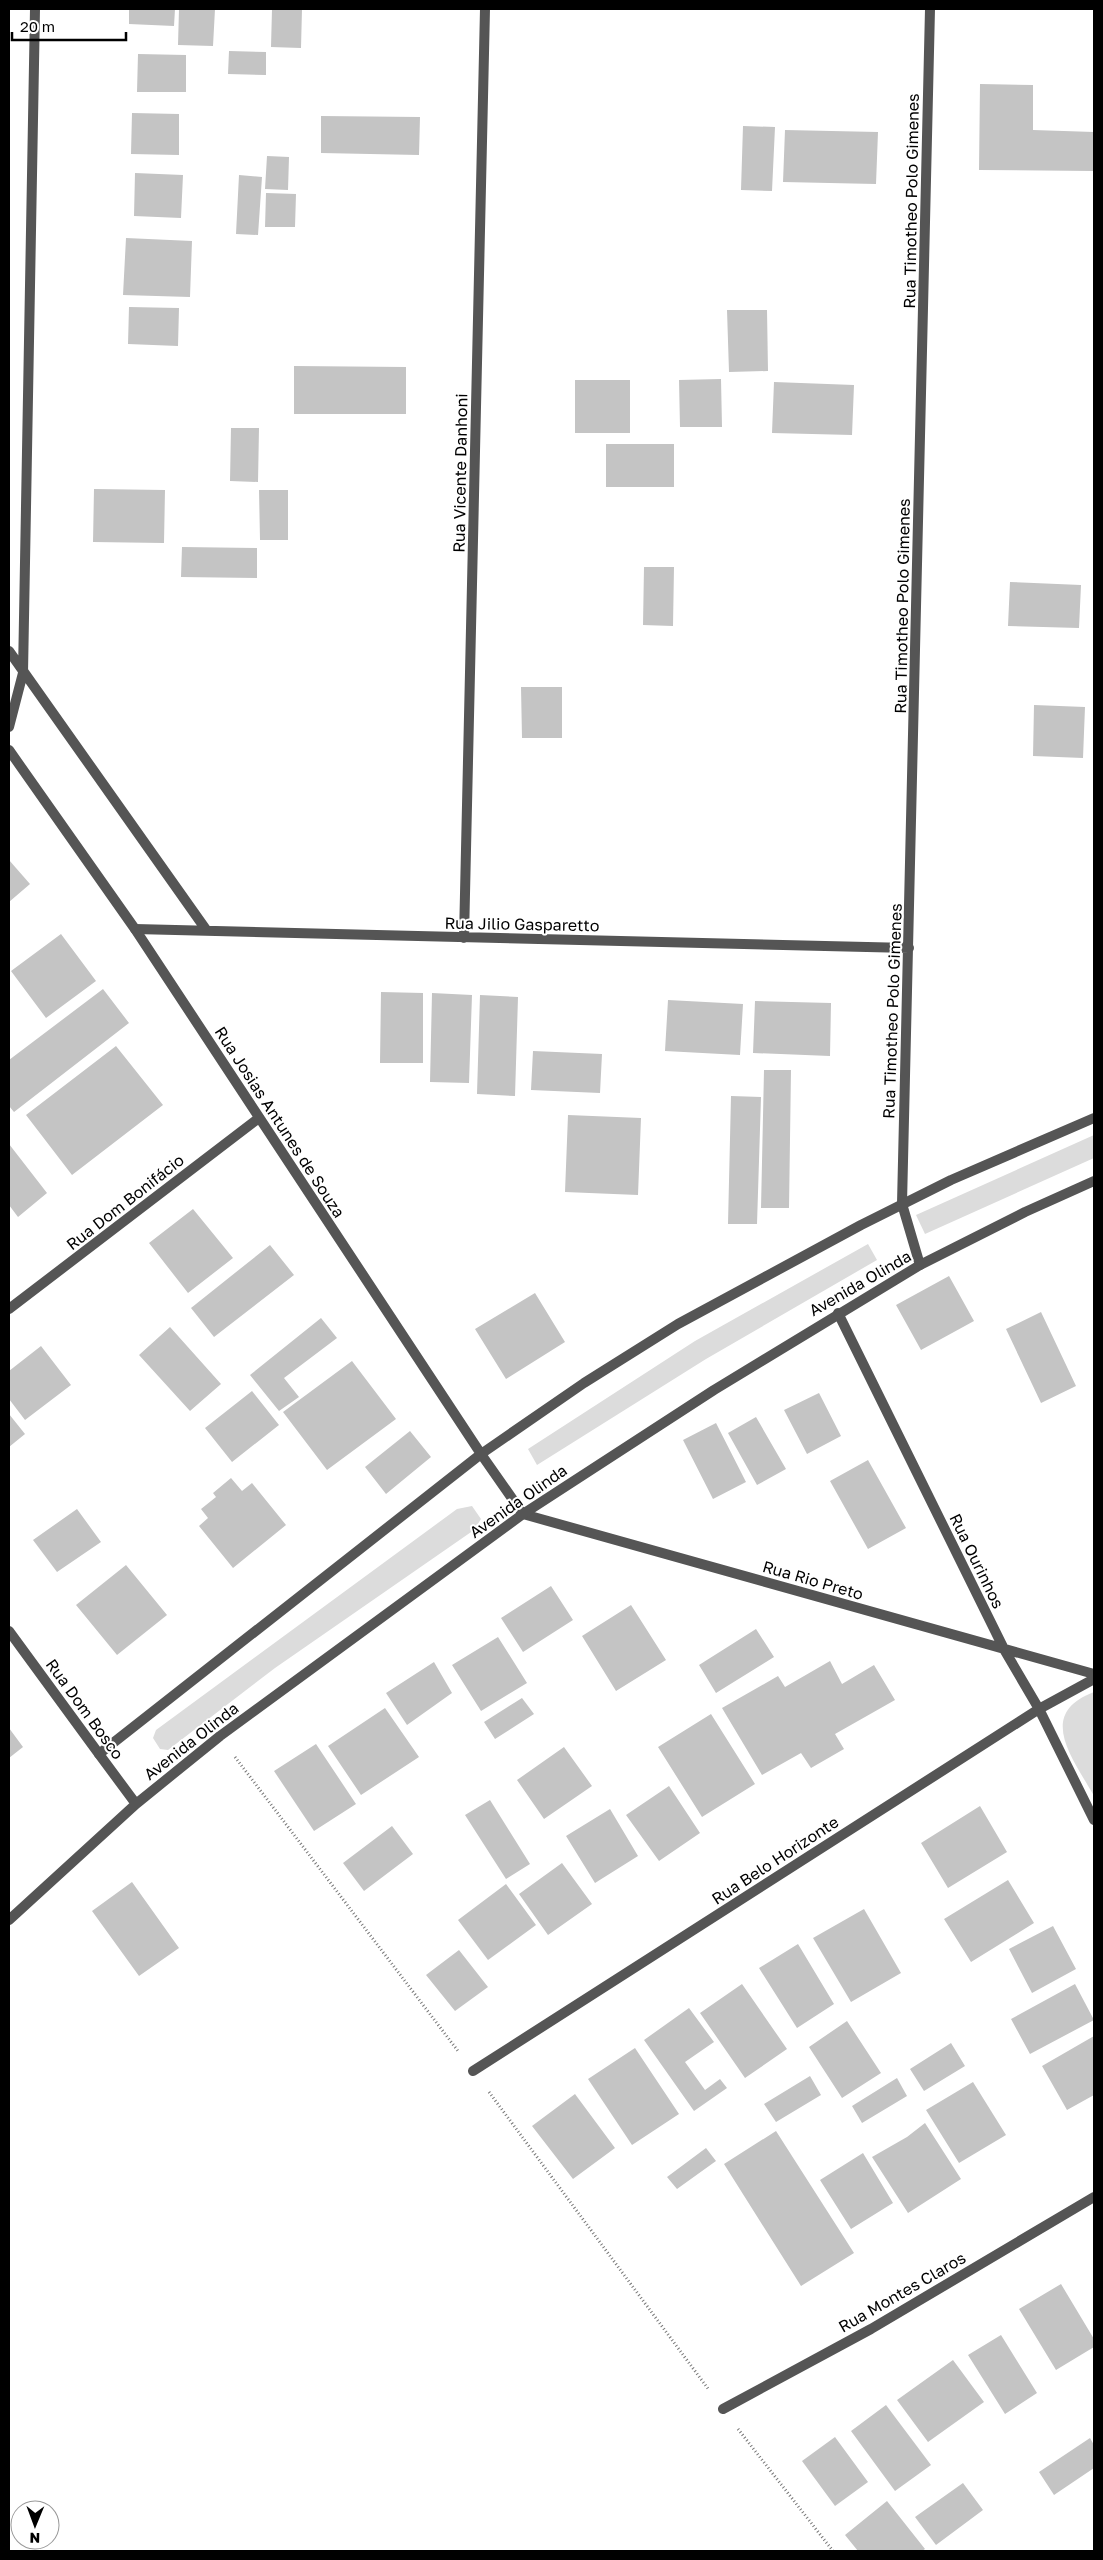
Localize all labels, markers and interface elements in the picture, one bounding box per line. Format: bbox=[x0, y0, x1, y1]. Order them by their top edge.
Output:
scale bar bbox=[12, 10, 126, 42]
text: 20 m bbox=[20, 17, 55, 35]
street label: Rua Timotheo Polo Gimenes bbox=[899, 93, 923, 309]
street label: Rua Vicente Danhoni bbox=[449, 393, 471, 553]
street label: Rua Timotheo Polo Gimenes bbox=[890, 498, 914, 714]
street label: Rua Timotheo Polo Gimenes bbox=[878, 903, 906, 1119]
street label: Rua Jilio Gasparetto bbox=[444, 913, 600, 935]
street label: Rua Josias Antunes de Souza bbox=[211, 1023, 349, 1221]
street label: Rua Dom Bonifácio bbox=[62, 1150, 188, 1254]
street label: Avenida Olinda bbox=[805, 1246, 915, 1320]
street label: Avenida Olinda bbox=[465, 1460, 571, 1542]
street label: Rua Ourinhos bbox=[945, 1510, 1009, 1612]
street label: Rua Rio Preto bbox=[760, 1556, 866, 1604]
street label: Rua Dom Bosco bbox=[42, 1655, 128, 1763]
street label: Avenida Olinda bbox=[140, 1698, 242, 1784]
street label: Rua Belo Horizonte bbox=[708, 1812, 842, 1908]
street label: Rua Montes Claros bbox=[835, 2247, 969, 2337]
north arrow bbox=[10, 2500, 60, 2550]
text: N bbox=[29, 2530, 40, 2547]

